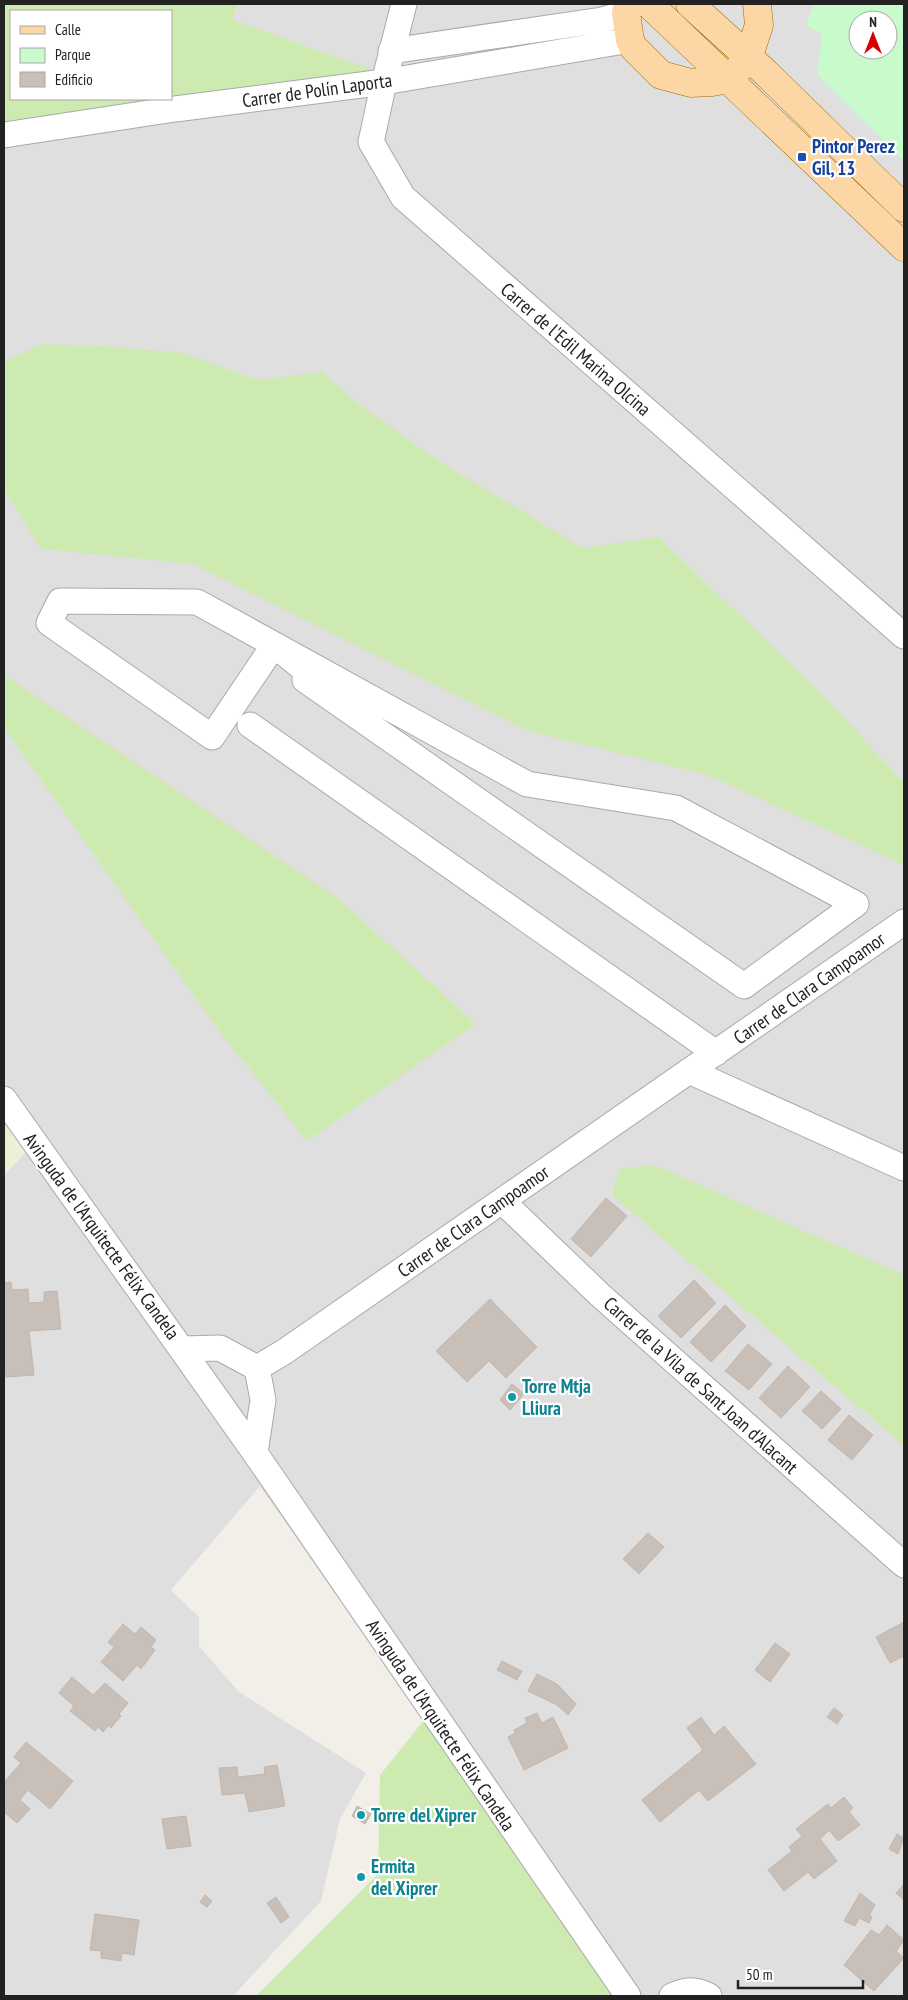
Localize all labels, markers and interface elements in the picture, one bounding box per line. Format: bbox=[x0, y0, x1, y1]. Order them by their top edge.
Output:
legend bbox=[10, 10, 172, 100]
north arrow bbox=[848, 10, 898, 60]
text: N bbox=[869, 13, 877, 31]
text: Calle bbox=[55, 20, 81, 39]
text: Parque bbox=[55, 45, 91, 64]
street label: Carrer de Polín Laporta bbox=[241, 68, 393, 112]
text: Edificio bbox=[55, 70, 93, 89]
place label: Pintor Perez Gil, 13 bbox=[812, 134, 895, 180]
marker: Pintor Perez Gil, 13 bbox=[796, 151, 808, 163]
street label: Carrer de l'Edil Marina Olcina bbox=[496, 277, 656, 421]
street label: Carrer de Clara Campoamor bbox=[729, 926, 890, 1049]
street label: Avinguda de l'Arquitecte Félix Candela bbox=[19, 1128, 185, 1344]
street label: Carrer de Clara Campoamor bbox=[393, 1159, 554, 1282]
street label: Carrer de la Vila de Sant Joan d'Alacant bbox=[599, 1291, 804, 1479]
place label: Torre Mtja Lliura bbox=[522, 1374, 591, 1420]
marker: Torre Mtja Lliura bbox=[506, 1391, 518, 1403]
street label: Avinguda de l'Arquitecte Félix Candela bbox=[361, 1615, 521, 1835]
place label: Torre del Xiprer bbox=[371, 1803, 477, 1827]
marker: Torre del Xiprer bbox=[355, 1809, 367, 1821]
place label: Ermita del Xiprer bbox=[371, 1854, 438, 1900]
marker: Ermita del Xiprer bbox=[355, 1871, 367, 1883]
scale bar bbox=[738, 1958, 863, 1990]
text: 50 m bbox=[746, 1965, 772, 1984]

